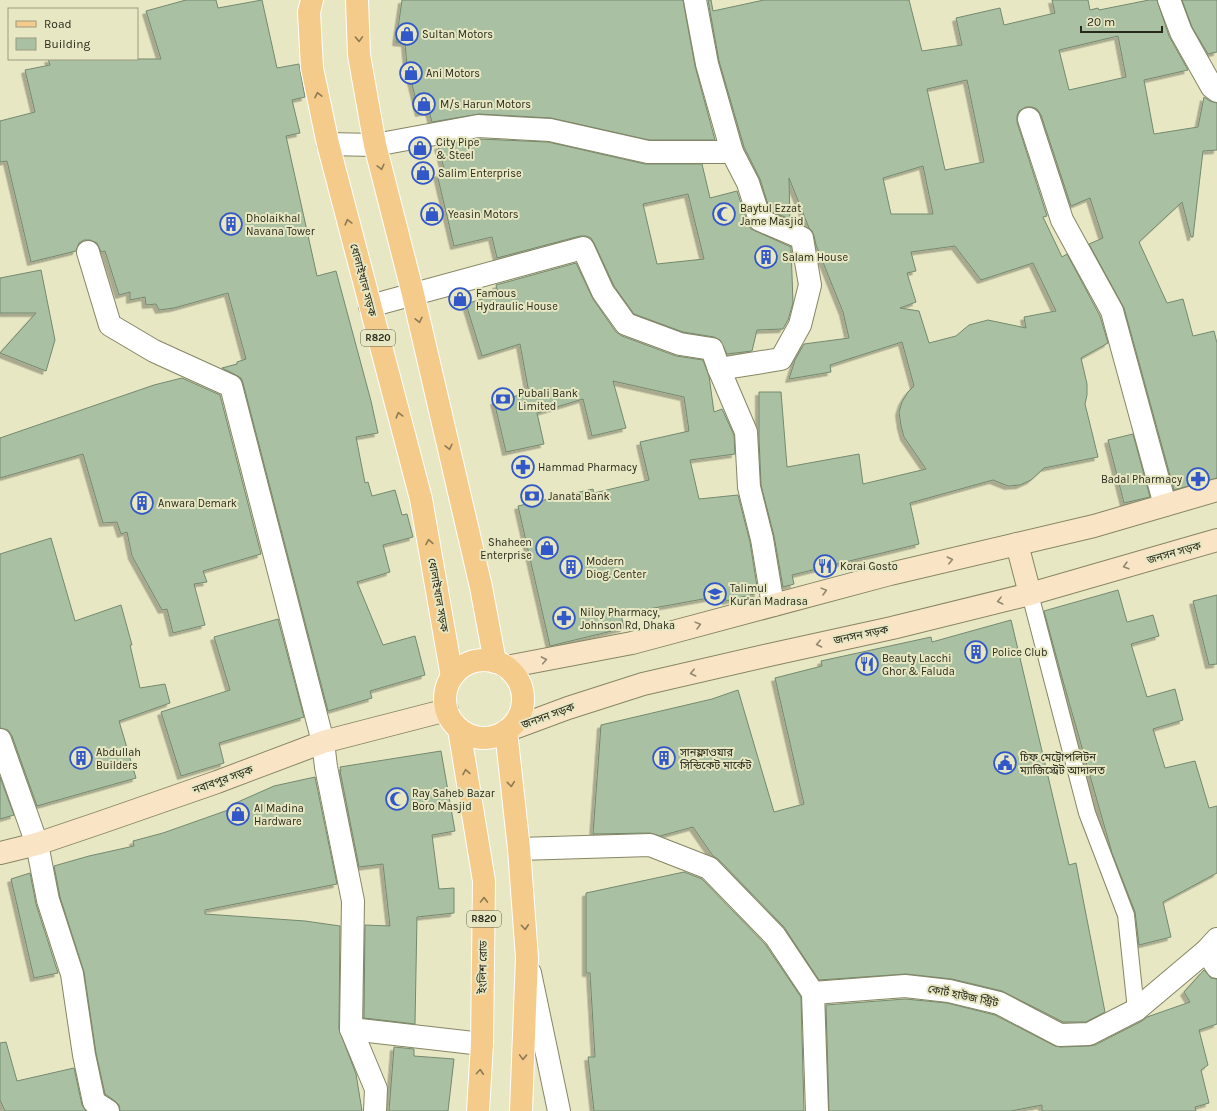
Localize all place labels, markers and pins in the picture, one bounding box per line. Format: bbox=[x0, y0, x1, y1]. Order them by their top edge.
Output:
shop icon: Sultan Motors bbox=[394, 21, 420, 47]
place label: Sultan Motors bbox=[422, 28, 493, 41]
shop icon: Ani Motors bbox=[398, 60, 424, 86]
place label: Ani Motors bbox=[426, 67, 480, 80]
shop icon: M/s Harun Motors bbox=[411, 91, 437, 117]
place label: M/s Harun Motors bbox=[440, 98, 531, 111]
shop icon: City Pipe & Steel bbox=[407, 135, 433, 161]
place label: City Pipe & Steel bbox=[436, 136, 480, 162]
shop icon: Salim Enterprise bbox=[410, 160, 436, 186]
place label: Salim Enterprise bbox=[438, 167, 522, 180]
shop icon: Yeasin Motors bbox=[419, 201, 445, 227]
mosque icon: Baytul Ezzat Jame Masjid bbox=[711, 201, 737, 227]
place label: Baytul Ezzat Jame Masjid bbox=[740, 202, 803, 228]
place label: Yeasin Motors bbox=[448, 208, 519, 221]
building icon: Dholaikhal Navana Tower bbox=[218, 211, 244, 237]
place label: Dholaikhal Navana Tower bbox=[246, 212, 315, 238]
building icon: Salam House bbox=[753, 244, 779, 270]
place label: Salam House bbox=[782, 251, 849, 264]
shop icon: Famous Hydraulic House bbox=[447, 286, 473, 312]
place label: Famous Hydraulic House bbox=[476, 287, 558, 313]
bank icon: Pubali Bank Limited bbox=[490, 386, 516, 412]
place label: Pubali Bank Limited bbox=[518, 387, 578, 413]
pharmacy icon: Hammad Pharmacy bbox=[510, 454, 536, 480]
place label: Hammad Pharmacy bbox=[538, 461, 637, 474]
pharmacy icon: Badal Pharmacy bbox=[1185, 466, 1211, 492]
place label: Badal Pharmacy bbox=[1101, 473, 1182, 486]
bank icon: Janata Bank bbox=[519, 483, 545, 509]
building icon: Anwara Demark bbox=[129, 490, 155, 516]
place label: Janata Bank bbox=[548, 490, 610, 503]
place label: Anwara Demark bbox=[158, 497, 237, 510]
shop icon: Shaheen Enterprise bbox=[534, 535, 560, 561]
place label: Shaheen Enterprise bbox=[480, 536, 532, 562]
restaurant icon: Korai Gosto bbox=[812, 553, 838, 579]
building icon: Modern Diog. Center bbox=[558, 554, 584, 580]
place label: Modern Diog. Center bbox=[586, 555, 646, 581]
place label: Korai Gosto bbox=[840, 560, 898, 573]
school or university icon: Talimul Kur'an Madrasa bbox=[702, 581, 728, 607]
place label: Talimul Kur'an Madrasa bbox=[730, 582, 808, 608]
pharmacy icon: Niloy Pharmacy, Johnson Rd, Dhaka bbox=[551, 605, 577, 631]
place label: Niloy Pharmacy, Johnson Rd, Dhaka bbox=[580, 606, 675, 632]
building icon: Police Club bbox=[963, 639, 989, 665]
place label: Police Club bbox=[992, 646, 1047, 659]
restaurant icon: Beauty Lacchi Ghor & Faluda bbox=[854, 651, 880, 677]
place label: Beauty Lacchi Ghor & Faluda bbox=[882, 652, 955, 678]
building icon: Abdullah Builders bbox=[68, 745, 94, 771]
building icon: সানফ্লাওয়ার সিন্ডিকেট মার্কেট bbox=[651, 745, 677, 771]
place label: Abdullah Builders bbox=[96, 746, 141, 772]
place label: সানফ্লাওয়ার সিন্ডিকেট মার্কেট bbox=[679, 746, 752, 772]
public building icon: চিফ মেট্রোপলিটন ম্যাজিস্ট্রেট আদালত bbox=[992, 750, 1018, 776]
place label: চিফ মেট্রোপলিটন ম্যাজিস্ট্রেট আদালত bbox=[1019, 751, 1105, 777]
mosque icon: Ray Saheb Bazar Boro Masjid bbox=[384, 786, 410, 812]
place label: Ray Saheb Bazar Boro Masjid bbox=[412, 787, 495, 813]
shop icon: Al Madina Hardware bbox=[225, 801, 251, 827]
place label: Al Madina Hardware bbox=[254, 802, 304, 828]

